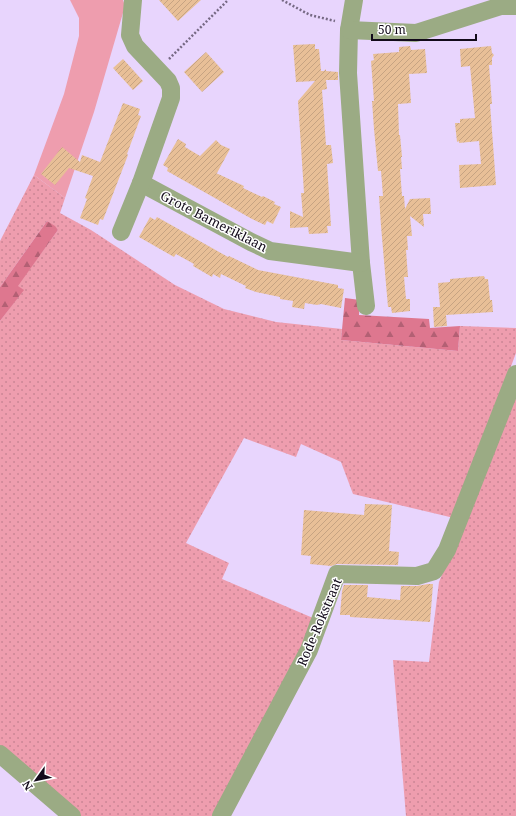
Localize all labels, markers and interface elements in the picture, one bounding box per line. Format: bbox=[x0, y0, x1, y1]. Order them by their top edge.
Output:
scale bar bbox=[372, 16, 476, 42]
text: 50 m bbox=[378, 21, 406, 38]
street label: Grote Bameriklaan bbox=[157, 186, 271, 256]
street label: Rode-Rokstraat bbox=[292, 575, 346, 669]
north arrow bbox=[16, 760, 56, 800]
text: N bbox=[18, 778, 36, 793]

